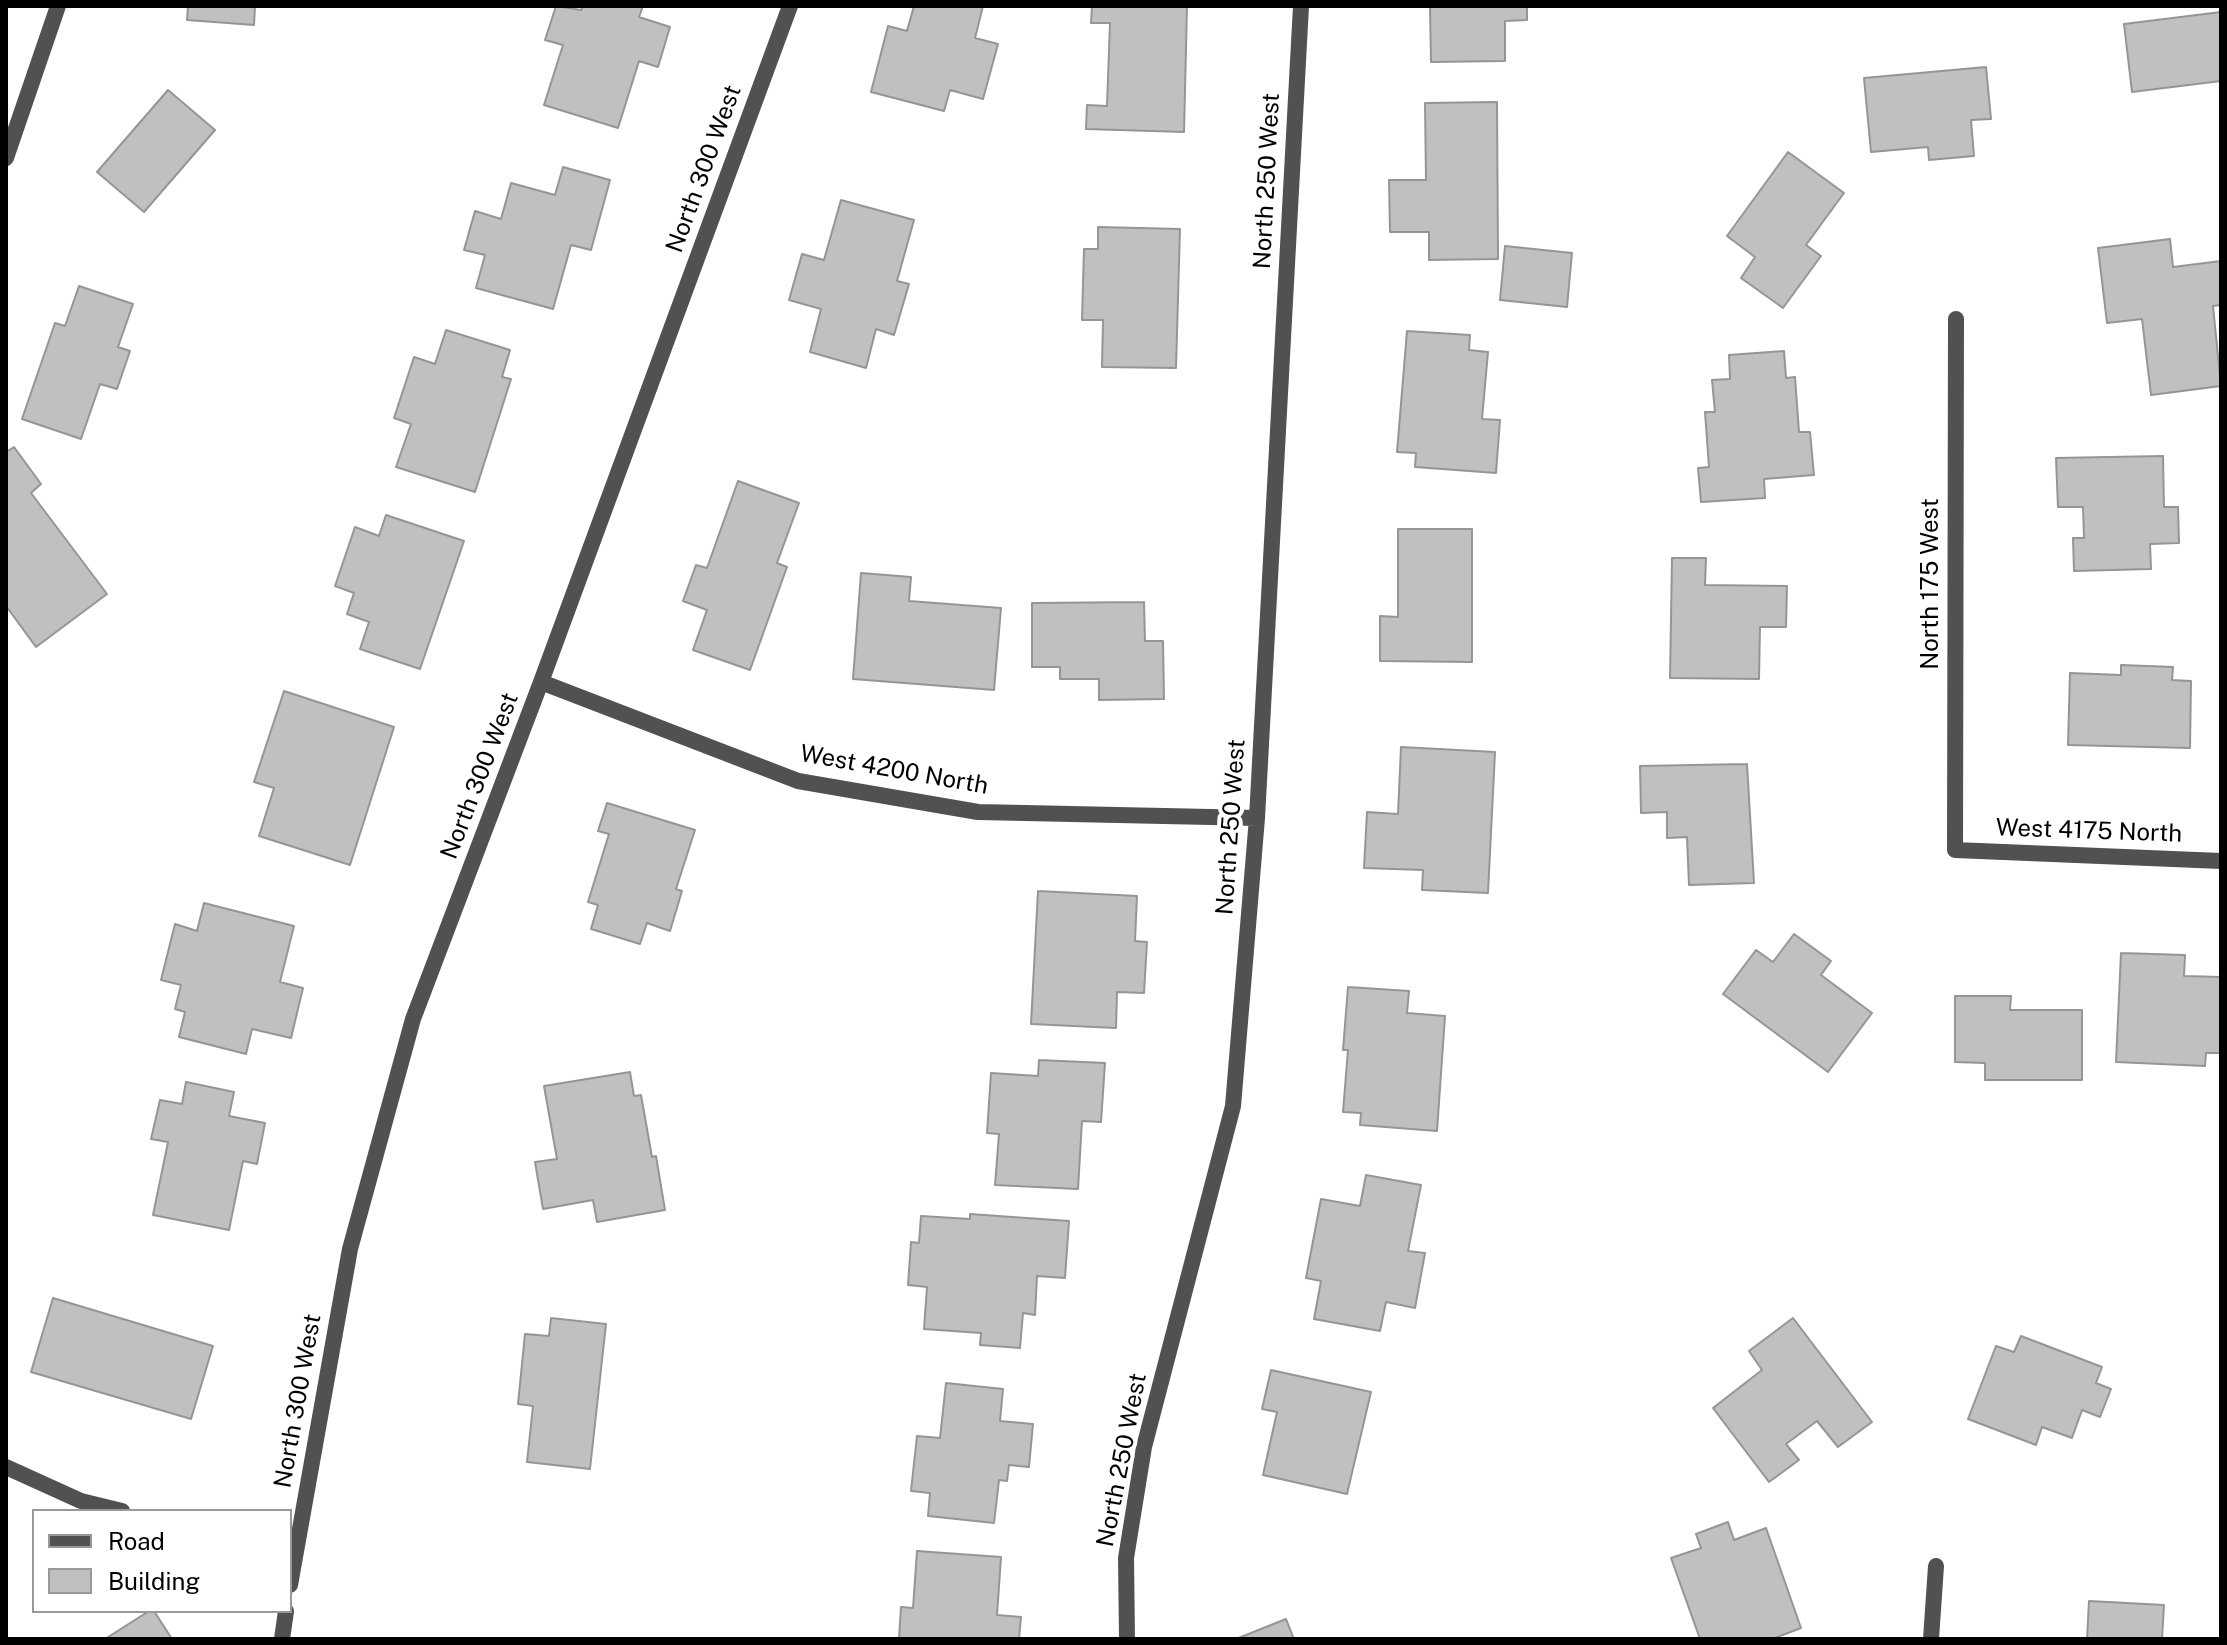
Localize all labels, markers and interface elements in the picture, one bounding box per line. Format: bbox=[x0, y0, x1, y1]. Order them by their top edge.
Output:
street label: North 300 West bbox=[660, 81, 748, 257]
street label: North 250 West bbox=[1248, 92, 1286, 270]
street label: North 175 West bbox=[1917, 498, 1945, 670]
street label: North 300 West bbox=[435, 689, 525, 863]
street label: North 250 West bbox=[1210, 738, 1252, 916]
street label: West 4200 North bbox=[798, 739, 990, 801]
street label: West 4175 North bbox=[1995, 813, 2183, 849]
street label: North 300 West bbox=[269, 1312, 327, 1490]
street label: North 250 West bbox=[1091, 1371, 1153, 1549]
legend bbox=[32, 1509, 292, 1613]
text: Road bbox=[108, 1527, 165, 1555]
text: Building bbox=[108, 1567, 200, 1595]

